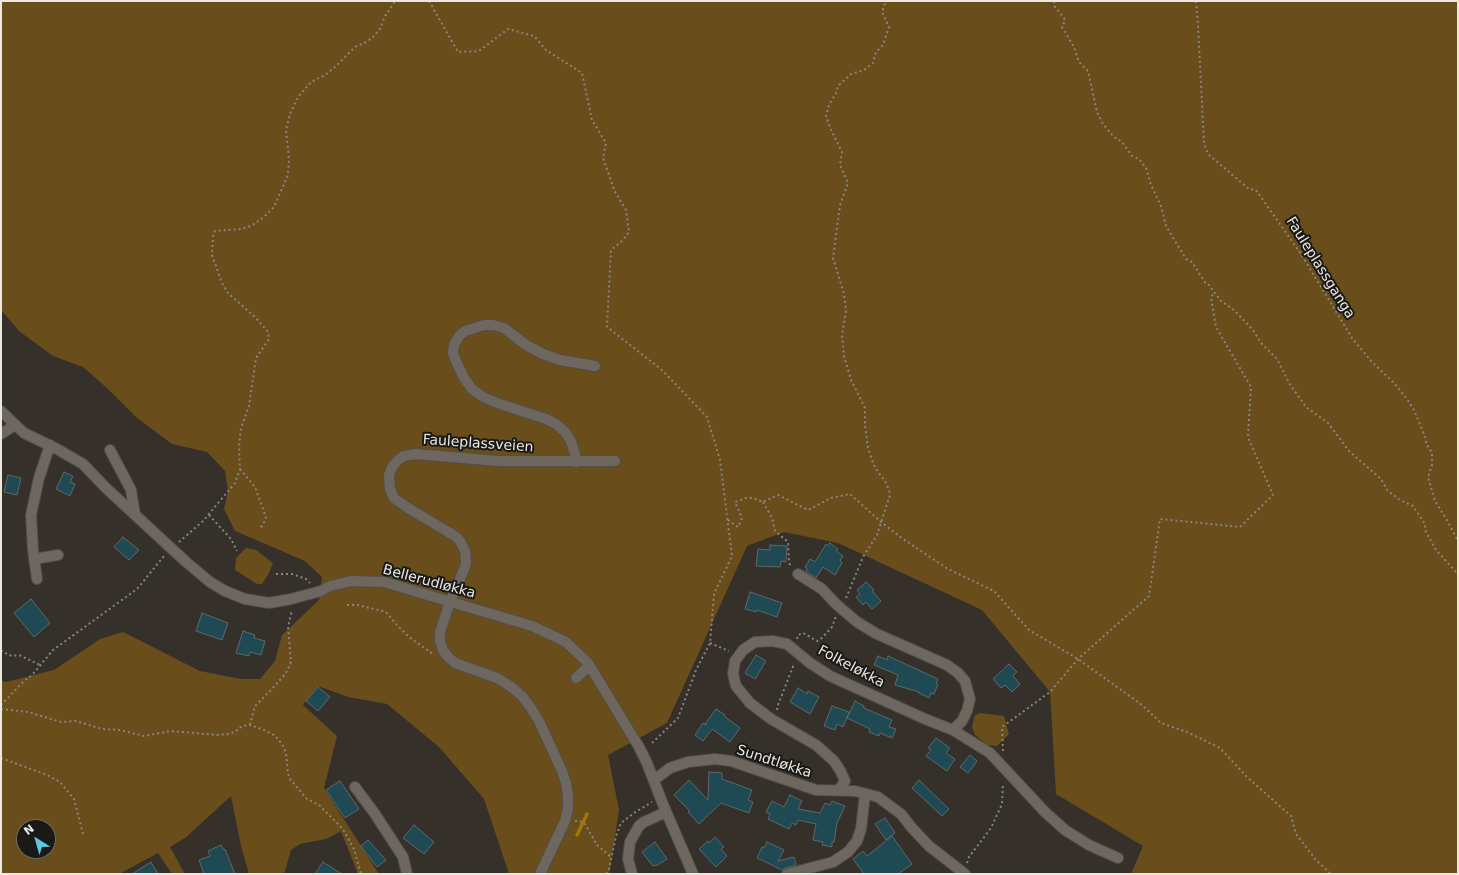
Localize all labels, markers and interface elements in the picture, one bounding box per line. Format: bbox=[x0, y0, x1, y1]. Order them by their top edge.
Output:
street label: Fauleplassganga bbox=[1282, 214, 1358, 322]
street label: Fauleplassveien bbox=[422, 432, 534, 456]
street label: Bellerudløkka bbox=[381, 562, 477, 602]
street label: Folkeløkka bbox=[815, 642, 887, 692]
street label: Sundtløkka bbox=[734, 742, 814, 782]
north arrow bbox=[16, 819, 56, 859]
text: N bbox=[21, 822, 37, 838]

